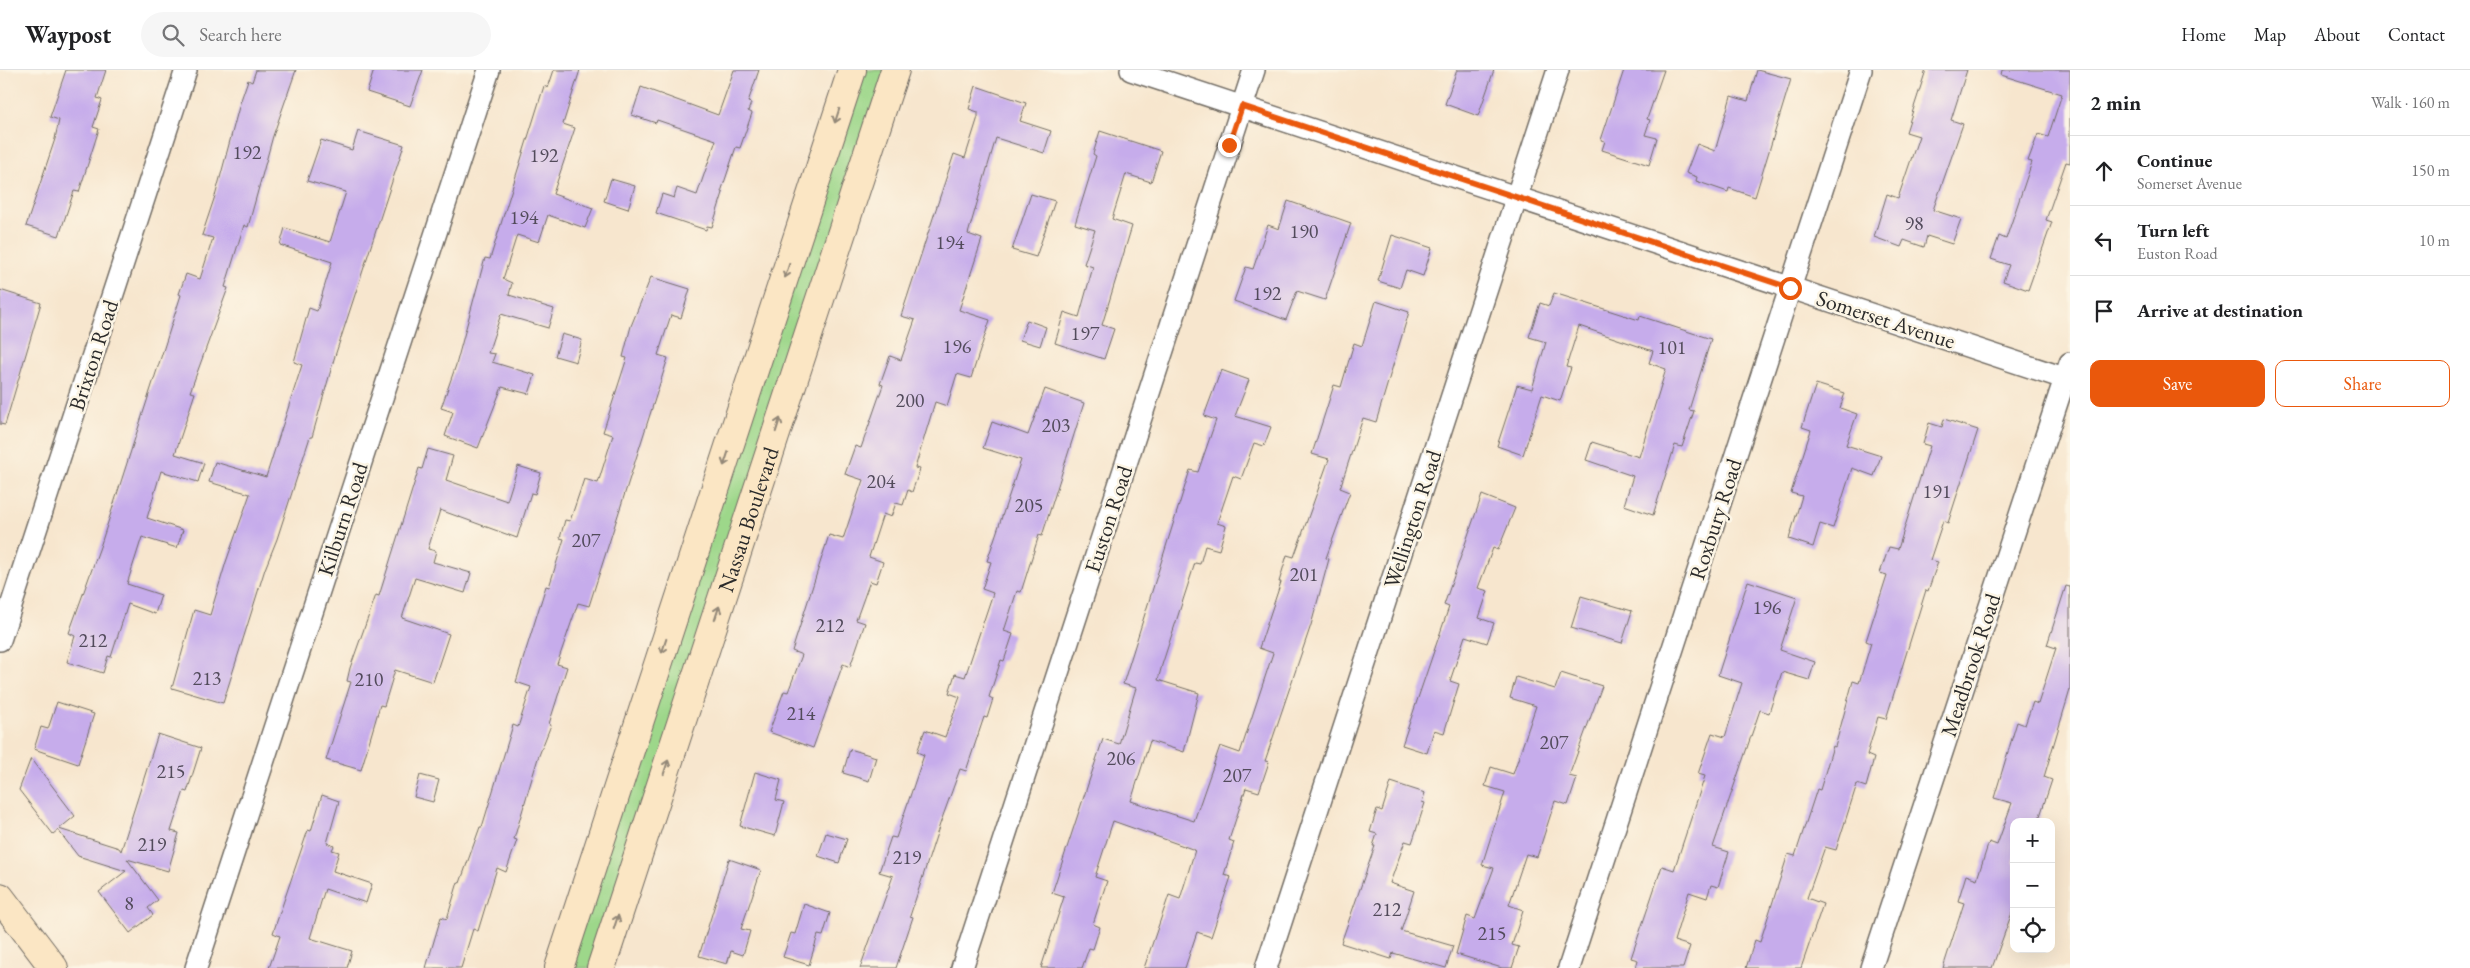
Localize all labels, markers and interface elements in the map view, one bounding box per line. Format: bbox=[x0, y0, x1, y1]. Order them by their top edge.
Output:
search box bbox=[141, 12, 491, 57]
text: Waypost bbox=[25, 19, 111, 50]
icon: search bbox=[159, 21, 187, 49]
text: Search here bbox=[199, 22, 282, 47]
text: Home bbox=[2181, 23, 2226, 46]
text: Map bbox=[2254, 23, 2286, 46]
text: About bbox=[2314, 23, 2360, 46]
text: Contact bbox=[2388, 23, 2445, 46]
text: 2 min bbox=[2090, 89, 2141, 116]
text: Walk · 160 m bbox=[2371, 92, 2450, 113]
one-way arrow bbox=[832, 108, 841, 124]
route end bbox=[1218, 134, 1241, 157]
house number: 192 bbox=[233, 139, 262, 165]
house number: 192 bbox=[530, 142, 559, 168]
text: Continue bbox=[2137, 148, 2212, 173]
icon: ahead bbox=[2090, 157, 2118, 185]
text: 150 m bbox=[2411, 160, 2450, 181]
text: Somerset Avenue bbox=[2137, 173, 2242, 194]
house number: 194 bbox=[510, 204, 539, 230]
house number: 98 bbox=[1904, 210, 1924, 236]
house number: 190 bbox=[1290, 218, 1319, 244]
text: Turn left bbox=[2137, 218, 2209, 243]
icon: left bbox=[2090, 227, 2118, 255]
house number: 194 bbox=[936, 229, 965, 255]
text: 10 m bbox=[2419, 230, 2450, 251]
text: Euston Road bbox=[2137, 243, 2218, 264]
one-way arrow bbox=[781, 263, 791, 279]
route start bbox=[1779, 277, 1802, 300]
house number: 192 bbox=[1253, 280, 1282, 306]
street label: Somerset Avenue bbox=[1813, 283, 1959, 356]
street label: Brixton Road bbox=[62, 295, 125, 414]
icon: arrive bbox=[2090, 297, 2118, 325]
text: Arrive at destination bbox=[2137, 298, 2303, 323]
house number: 197 bbox=[1071, 320, 1100, 346]
house number: 196 bbox=[943, 333, 972, 359]
house number: 101 bbox=[1658, 334, 1686, 360]
button: Save bbox=[2090, 360, 2265, 407]
button: Share bbox=[2275, 360, 2450, 407]
house number: 200 bbox=[896, 387, 925, 413]
house number: 203 bbox=[1042, 412, 1070, 438]
one-way arrow bbox=[774, 417, 784, 433]
street label: Nassau Boulevard bbox=[711, 442, 786, 596]
street label: Wellington Road bbox=[1377, 446, 1449, 592]
one-way arrow bbox=[720, 450, 730, 466]
street label: Roxbury Road bbox=[1682, 454, 1749, 583]
street label: Kilburn Road bbox=[310, 458, 375, 580]
street label: Euston Road bbox=[1078, 461, 1140, 576]
house number: 204 bbox=[867, 468, 896, 494]
house number: 191 bbox=[1923, 478, 1951, 504]
house number: 205 bbox=[1015, 492, 1043, 518]
house number: 207 bbox=[572, 527, 601, 553]
house number: 201 bbox=[1290, 561, 1318, 587]
street label: Meadbrook Road bbox=[1934, 589, 2008, 740]
house number: 196 bbox=[1753, 594, 1782, 620]
one-way arrow bbox=[713, 605, 722, 621]
house number: 212 bbox=[816, 612, 845, 638]
house number: 212 bbox=[79, 627, 108, 653]
one-way arrow bbox=[659, 638, 669, 654]
house number: 213 bbox=[193, 665, 221, 691]
house number: 210 bbox=[355, 666, 384, 692]
house number: 214 bbox=[787, 700, 816, 726]
house number: 207 bbox=[1540, 729, 1569, 755]
house number: 206 bbox=[1107, 745, 1136, 771]
house number: 215 bbox=[157, 758, 185, 784]
one-way arrow bbox=[662, 760, 672, 776]
house number: 207 bbox=[1223, 762, 1252, 788]
map controls bbox=[2010, 818, 2055, 953]
button: + bbox=[2010, 818, 2055, 863]
house number: 219 bbox=[138, 831, 167, 857]
house number: 219 bbox=[893, 844, 922, 870]
button: − bbox=[2010, 863, 2055, 908]
house number: 8 bbox=[124, 890, 134, 916]
house number: 212 bbox=[1373, 896, 1402, 922]
button: locate bbox=[2010, 908, 2055, 953]
one-way arrow bbox=[612, 914, 621, 930]
house number: 215 bbox=[1478, 920, 1506, 946]

